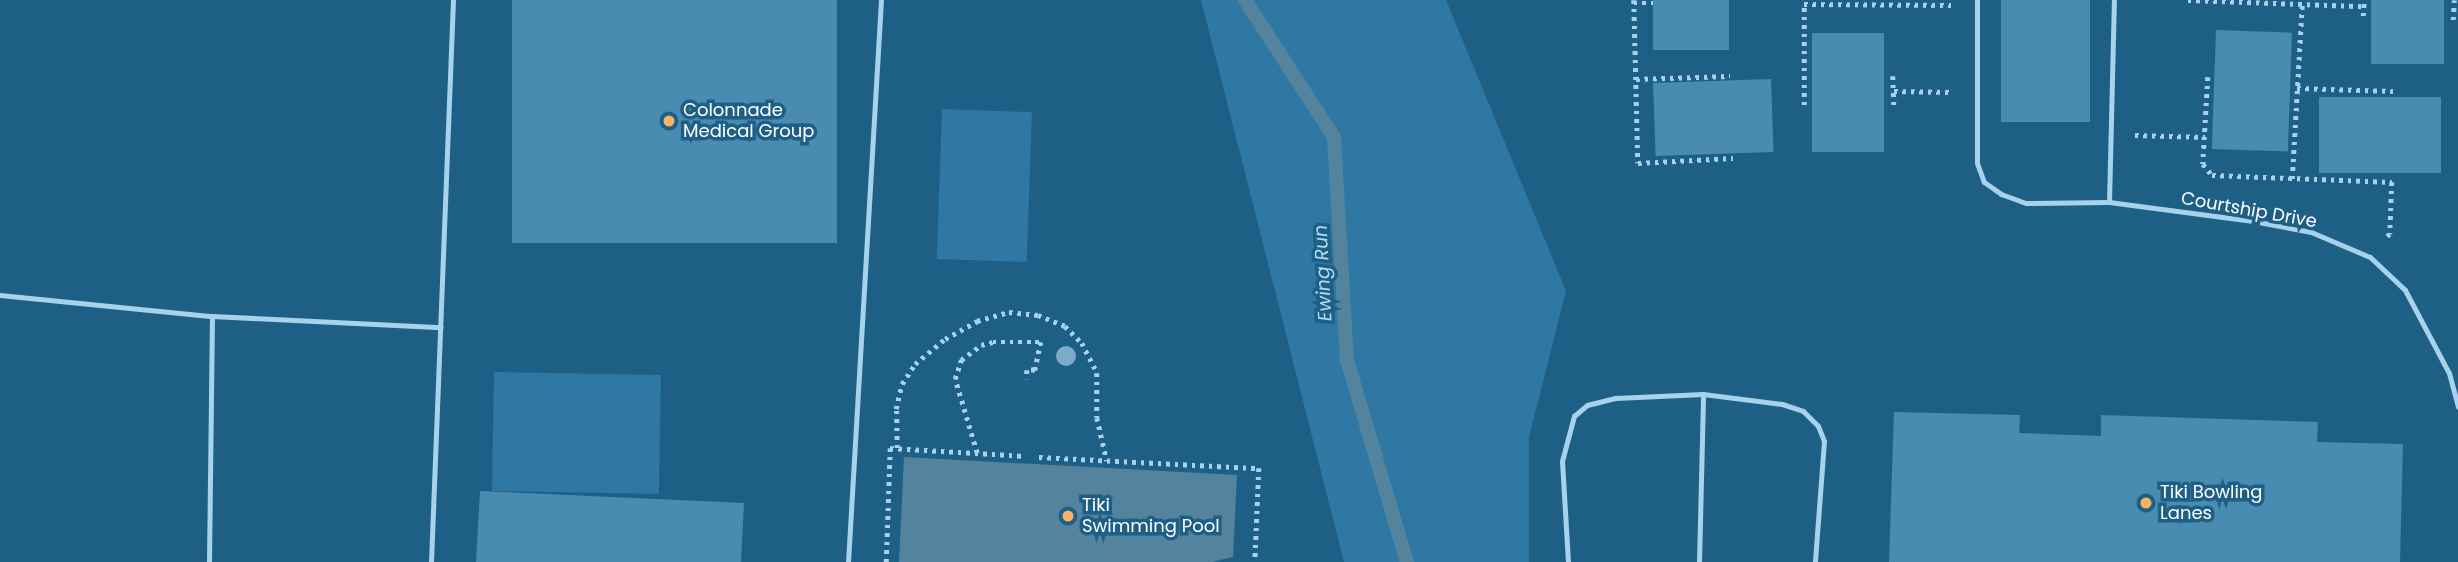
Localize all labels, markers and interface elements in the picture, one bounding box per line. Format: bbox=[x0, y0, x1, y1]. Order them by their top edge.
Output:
place label: Colonnade Medical Group bbox=[683, 100, 815, 142]
marker: Colonnade Medical Group bbox=[661, 113, 677, 129]
street label: Courtship Drive bbox=[2179, 187, 2319, 233]
water label: Ewing Run bbox=[1309, 224, 1337, 322]
place label: Tiki Bowling Lanes bbox=[2160, 482, 2263, 524]
place label: Tiki Swimming Pool bbox=[1082, 495, 1220, 538]
marker: Tiki Bowling Lanes bbox=[2138, 495, 2154, 511]
marker: Tiki Swimming Pool bbox=[1060, 508, 1076, 524]

